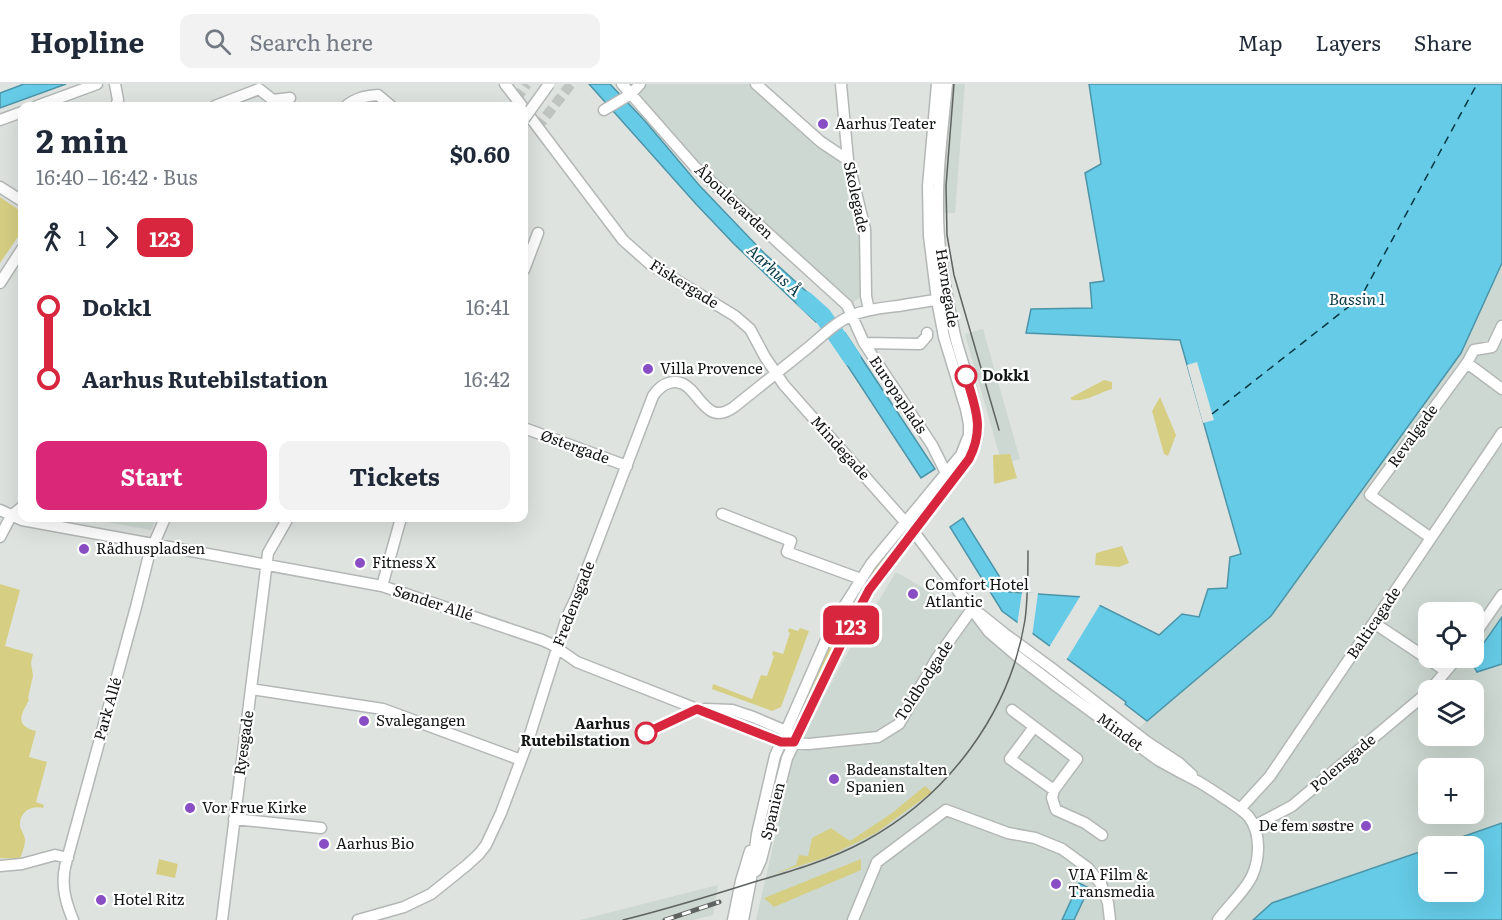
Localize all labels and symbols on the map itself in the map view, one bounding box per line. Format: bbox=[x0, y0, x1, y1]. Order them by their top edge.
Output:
place label: Aarhus Teater bbox=[835, 111, 936, 134]
marker: Aarhus Teater bbox=[816, 117, 830, 131]
street label: Åboulevarden bbox=[690, 158, 780, 244]
street label: Skolegade bbox=[839, 159, 876, 235]
water label: Aarhus Å bbox=[742, 238, 808, 301]
street label: Havnegade bbox=[931, 247, 966, 329]
street label: Fiskergade bbox=[646, 252, 724, 313]
water label: Bassin 1 bbox=[1329, 286, 1385, 310]
street label: Europaplads bbox=[865, 351, 934, 438]
place label: Villa Provence bbox=[660, 356, 763, 379]
marker: Villa Provence bbox=[641, 362, 655, 376]
place label: Dokk1 bbox=[982, 363, 1029, 386]
marker: Dokk1 bbox=[955, 365, 977, 387]
street label: Revalgade bbox=[1381, 399, 1443, 471]
street label: Mindegade bbox=[806, 410, 876, 484]
street label: Østergade bbox=[538, 423, 613, 469]
place label: Rådhuspladsen bbox=[96, 536, 205, 559]
marker: Rådhuspladsen bbox=[77, 542, 91, 556]
place label: Fitness X bbox=[372, 550, 436, 573]
marker: Fitness X bbox=[353, 556, 367, 570]
street label: Fredensgade bbox=[546, 557, 600, 650]
place label: Comfort Hotel Atlantic bbox=[925, 572, 1029, 612]
street label: Sønder Allé bbox=[390, 578, 477, 625]
street label: Balticagade bbox=[1340, 581, 1405, 663]
marker: Comfort Hotel Atlantic bbox=[906, 587, 920, 601]
line badge: 123 bbox=[816, 606, 886, 644]
street label: Toldbodgade bbox=[888, 635, 958, 725]
street label: Park Allé bbox=[87, 674, 127, 743]
street label: Mindet bbox=[1093, 706, 1149, 755]
place label: Svalegangen bbox=[376, 708, 466, 731]
street label: Ryesgade bbox=[227, 709, 258, 777]
place label: Aarhus Rutebilstation bbox=[521, 711, 631, 751]
marker: Svalegangen bbox=[357, 714, 371, 728]
marker: Aarhus Rutebilstation bbox=[635, 722, 657, 744]
street label: Polensgade bbox=[1304, 727, 1380, 796]
place label: Badeanstalten Spanien bbox=[846, 757, 948, 797]
marker: Badeanstalten Spanien bbox=[827, 772, 841, 786]
street label: Spanien bbox=[753, 779, 790, 842]
place label: Vor Frue Kirke bbox=[202, 795, 307, 818]
marker: Vor Frue Kirke bbox=[183, 801, 197, 815]
place label: De fem søstre bbox=[1258, 813, 1354, 836]
marker: De fem søstre bbox=[1359, 819, 1373, 833]
place label: Aarhus Bio bbox=[336, 831, 414, 854]
marker: Aarhus Bio bbox=[317, 837, 331, 851]
place label: VIA Film & Transmedia bbox=[1068, 862, 1156, 902]
marker: VIA Film & Transmedia bbox=[1049, 877, 1063, 891]
place label: Hotel Ritz bbox=[113, 887, 184, 910]
marker: Hotel Ritz bbox=[94, 893, 108, 907]

